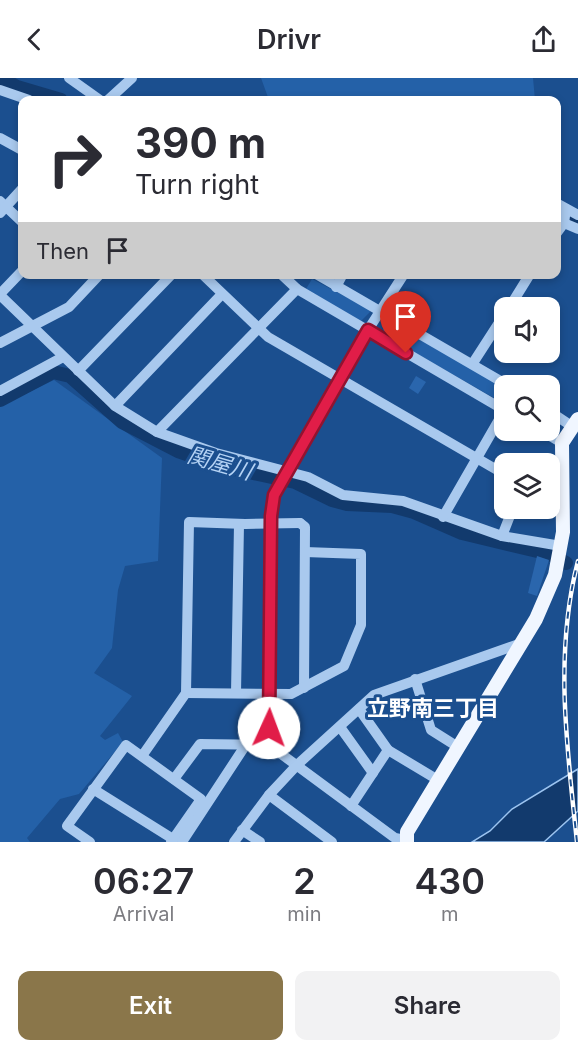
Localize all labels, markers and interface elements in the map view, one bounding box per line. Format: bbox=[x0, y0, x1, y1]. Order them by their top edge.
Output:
icon: back bbox=[18, 23, 51, 56]
text: Drivr bbox=[257, 23, 321, 56]
icon: share bbox=[527, 23, 560, 56]
text: 390 m bbox=[135, 117, 266, 168]
icon: right bbox=[36, 120, 114, 198]
text: Turn right bbox=[135, 168, 259, 201]
icon: arrive bbox=[101, 234, 134, 267]
text: Then bbox=[36, 238, 89, 264]
pin bbox=[380, 291, 431, 353]
map controls bbox=[494, 297, 560, 519]
button: sound bbox=[494, 297, 560, 363]
icon: arrive bbox=[389, 300, 422, 333]
button: search bbox=[494, 375, 560, 441]
water label: 関屋川 bbox=[185, 441, 257, 485]
button: layers bbox=[494, 453, 560, 519]
district label: 立野南三丁目 bbox=[367, 695, 499, 721]
position arrow bbox=[237, 696, 301, 760]
text: 06:27 bbox=[93, 859, 194, 903]
text: 2 bbox=[293, 859, 316, 903]
text: 430 bbox=[414, 859, 485, 903]
text: Arrival bbox=[113, 902, 174, 926]
text: min bbox=[287, 902, 321, 926]
text: m bbox=[441, 902, 458, 926]
button: Exit bbox=[18, 971, 283, 1040]
button: Share bbox=[295, 971, 560, 1040]

